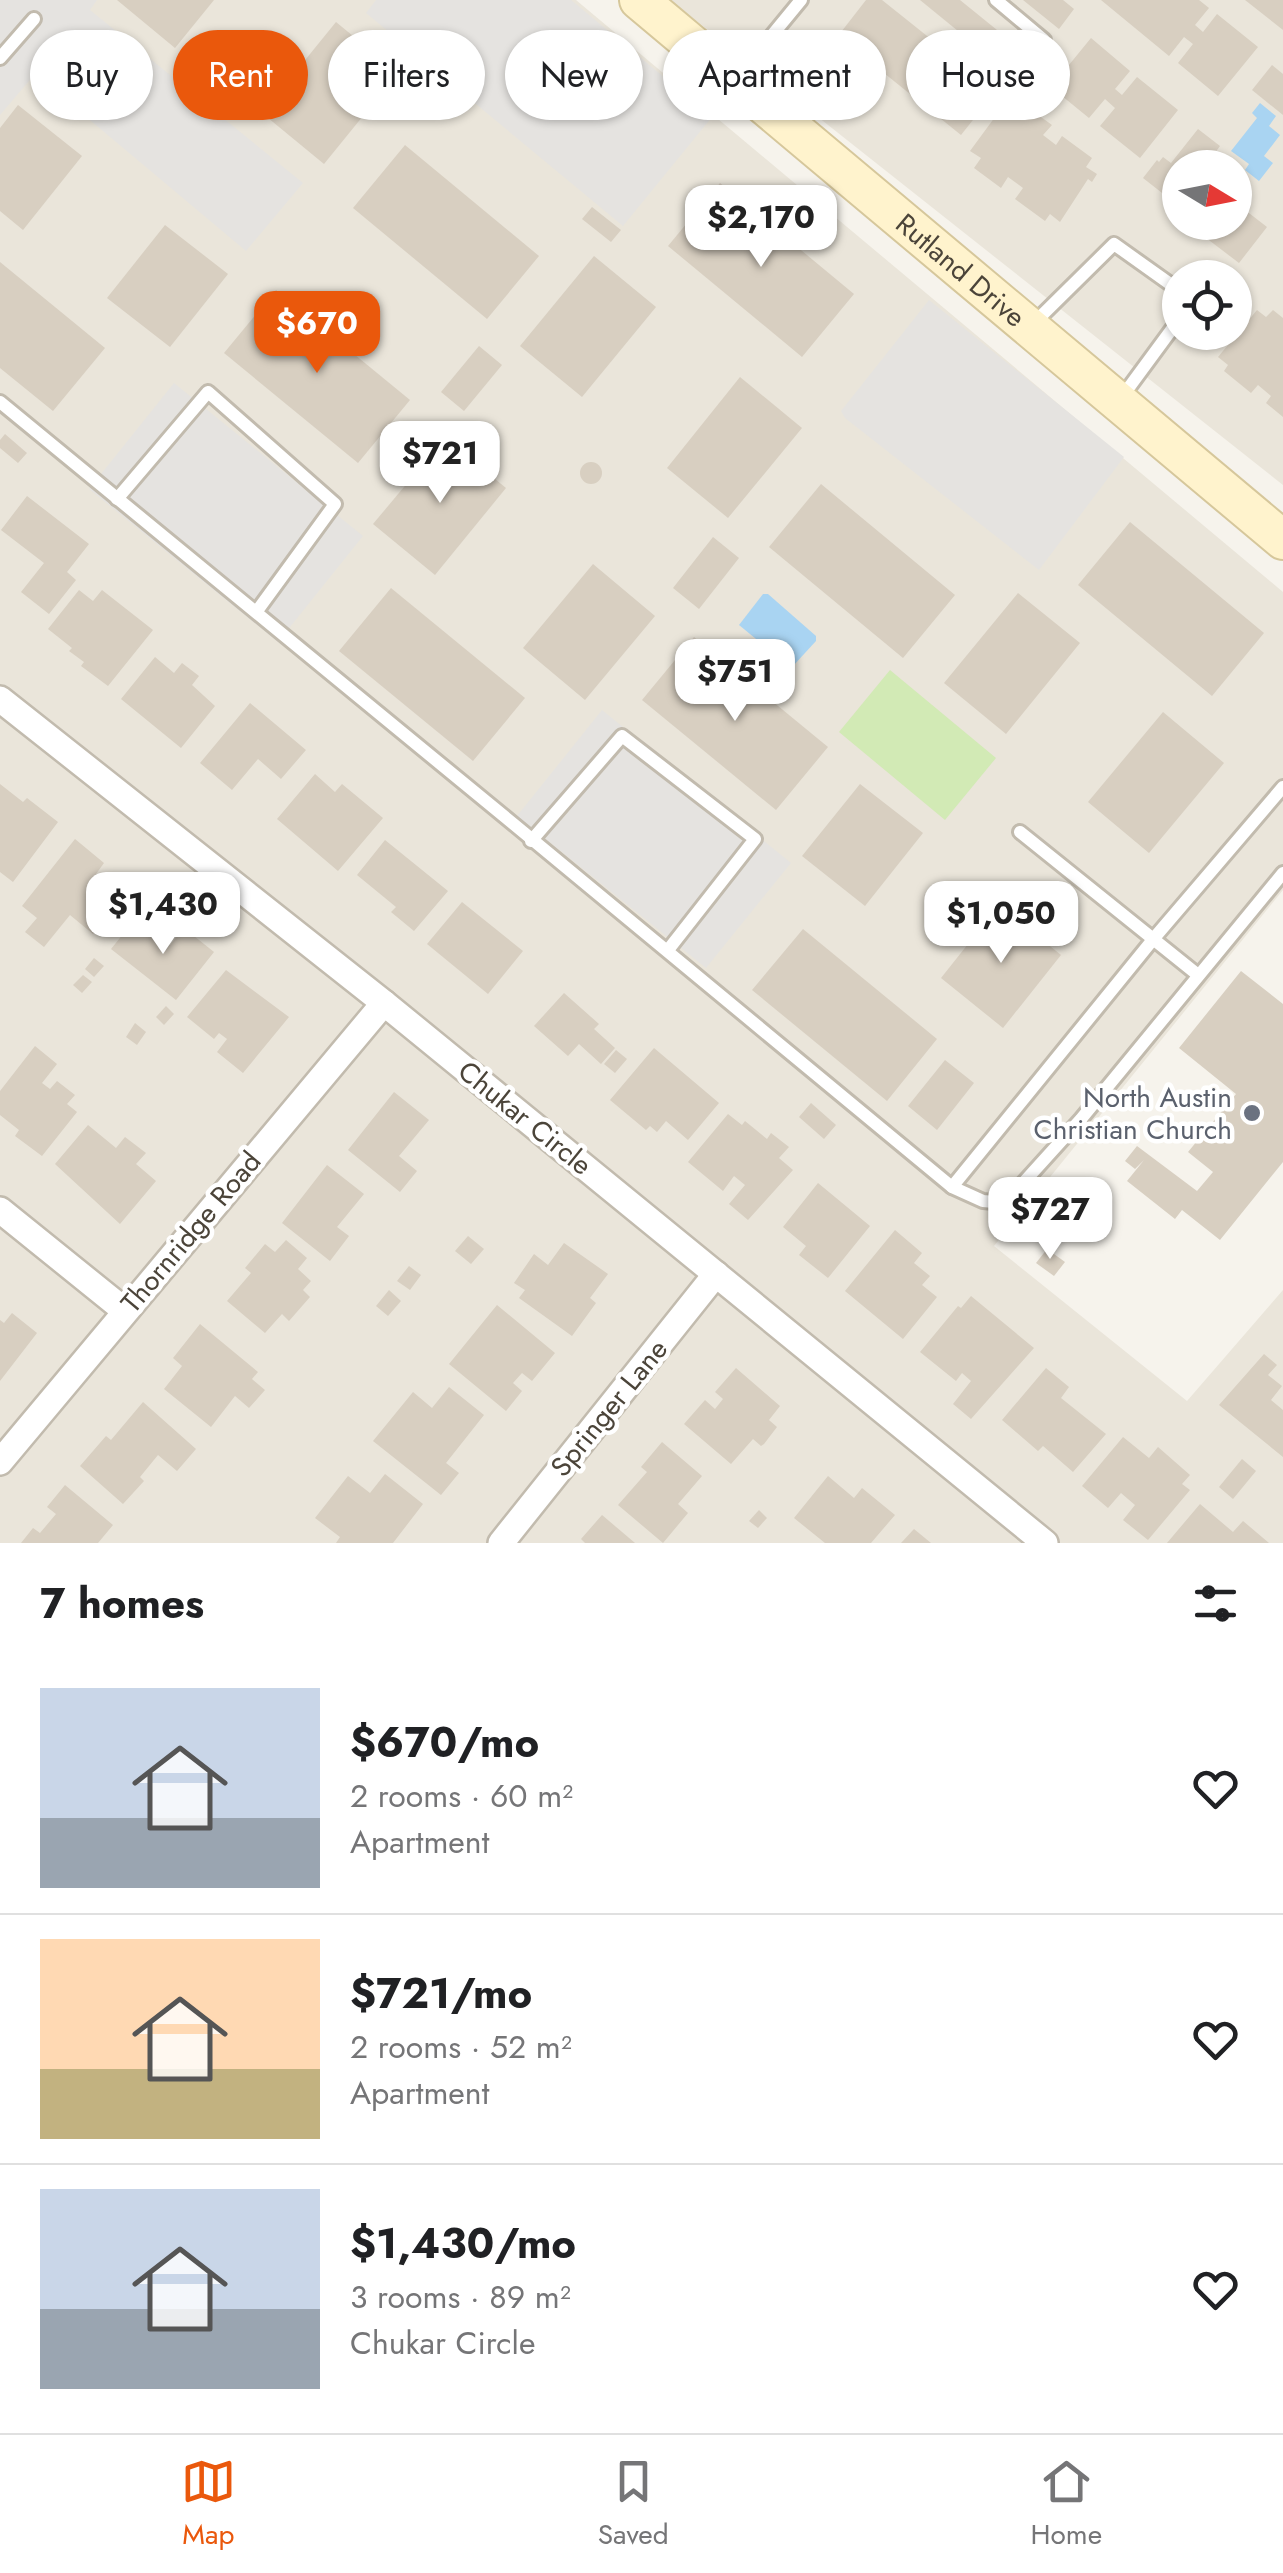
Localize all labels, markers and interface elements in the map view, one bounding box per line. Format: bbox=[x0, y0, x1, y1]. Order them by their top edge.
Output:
chip: Buy bbox=[30, 30, 153, 120]
chip: Rent bbox=[173, 30, 308, 120]
chip: Filters bbox=[328, 30, 485, 120]
chip: New bbox=[505, 30, 643, 120]
chip: Apartment bbox=[663, 30, 886, 120]
chip: House bbox=[906, 30, 1070, 120]
north arrow bbox=[1162, 150, 1252, 240]
map controls bbox=[1162, 150, 1252, 350]
pin: $2,170 bbox=[680, 185, 842, 270]
text: $2,170 bbox=[707, 194, 815, 240]
street label: Rutland Drive bbox=[887, 203, 1035, 336]
button: locate bbox=[1162, 260, 1252, 350]
pin: $670 bbox=[258, 291, 376, 376]
text: $670 bbox=[276, 300, 358, 346]
pin: $721 bbox=[381, 421, 499, 506]
text: $721 bbox=[402, 430, 478, 476]
pin: $751 bbox=[676, 639, 794, 724]
text: $751 bbox=[697, 648, 773, 694]
pin: $1,430 bbox=[82, 872, 244, 957]
text: $1,430 bbox=[108, 881, 218, 927]
pin: $1,050 bbox=[920, 881, 1082, 966]
text: $1,050 bbox=[946, 890, 1056, 936]
street label: Chukar Circle bbox=[449, 1051, 601, 1185]
place label: North Austin Christian Church bbox=[1034, 1077, 1232, 1150]
marker: North Austin Christian Church bbox=[1241, 1102, 1263, 1124]
street label: Thornridge Road bbox=[111, 1142, 271, 1322]
pin: $727 bbox=[991, 1177, 1109, 1262]
text: $727 bbox=[1010, 1186, 1090, 1232]
street label: Springer Lane bbox=[541, 1330, 677, 1486]
text: 7 homes bbox=[40, 1573, 204, 1634]
icon: filters bbox=[1188, 1576, 1243, 1631]
text: $670/mo bbox=[350, 1712, 539, 1773]
icon: home bbox=[120, 1728, 240, 1848]
icon: heart bbox=[1188, 1761, 1243, 1816]
text: 2 rooms · 60 m² bbox=[350, 1773, 573, 1819]
text: Apartment bbox=[350, 1819, 489, 1865]
text: $721/mo bbox=[350, 1963, 532, 2024]
icon: home bbox=[120, 1979, 240, 2099]
icon: heart bbox=[1188, 2012, 1243, 2067]
text: 2 rooms · 52 m² bbox=[350, 2024, 572, 2070]
text: Apartment bbox=[350, 2070, 489, 2116]
text: $1,430/mo bbox=[350, 2213, 576, 2274]
icon: home bbox=[120, 2229, 240, 2349]
icon: heart bbox=[1188, 2262, 1243, 2317]
text: 3 rooms · 89 m² bbox=[350, 2274, 571, 2320]
text: Chukar Circle bbox=[350, 2320, 535, 2366]
tab: Map bbox=[181, 2454, 236, 2555]
tab: Saved bbox=[598, 2454, 669, 2555]
tab: Home bbox=[1030, 2454, 1102, 2555]

